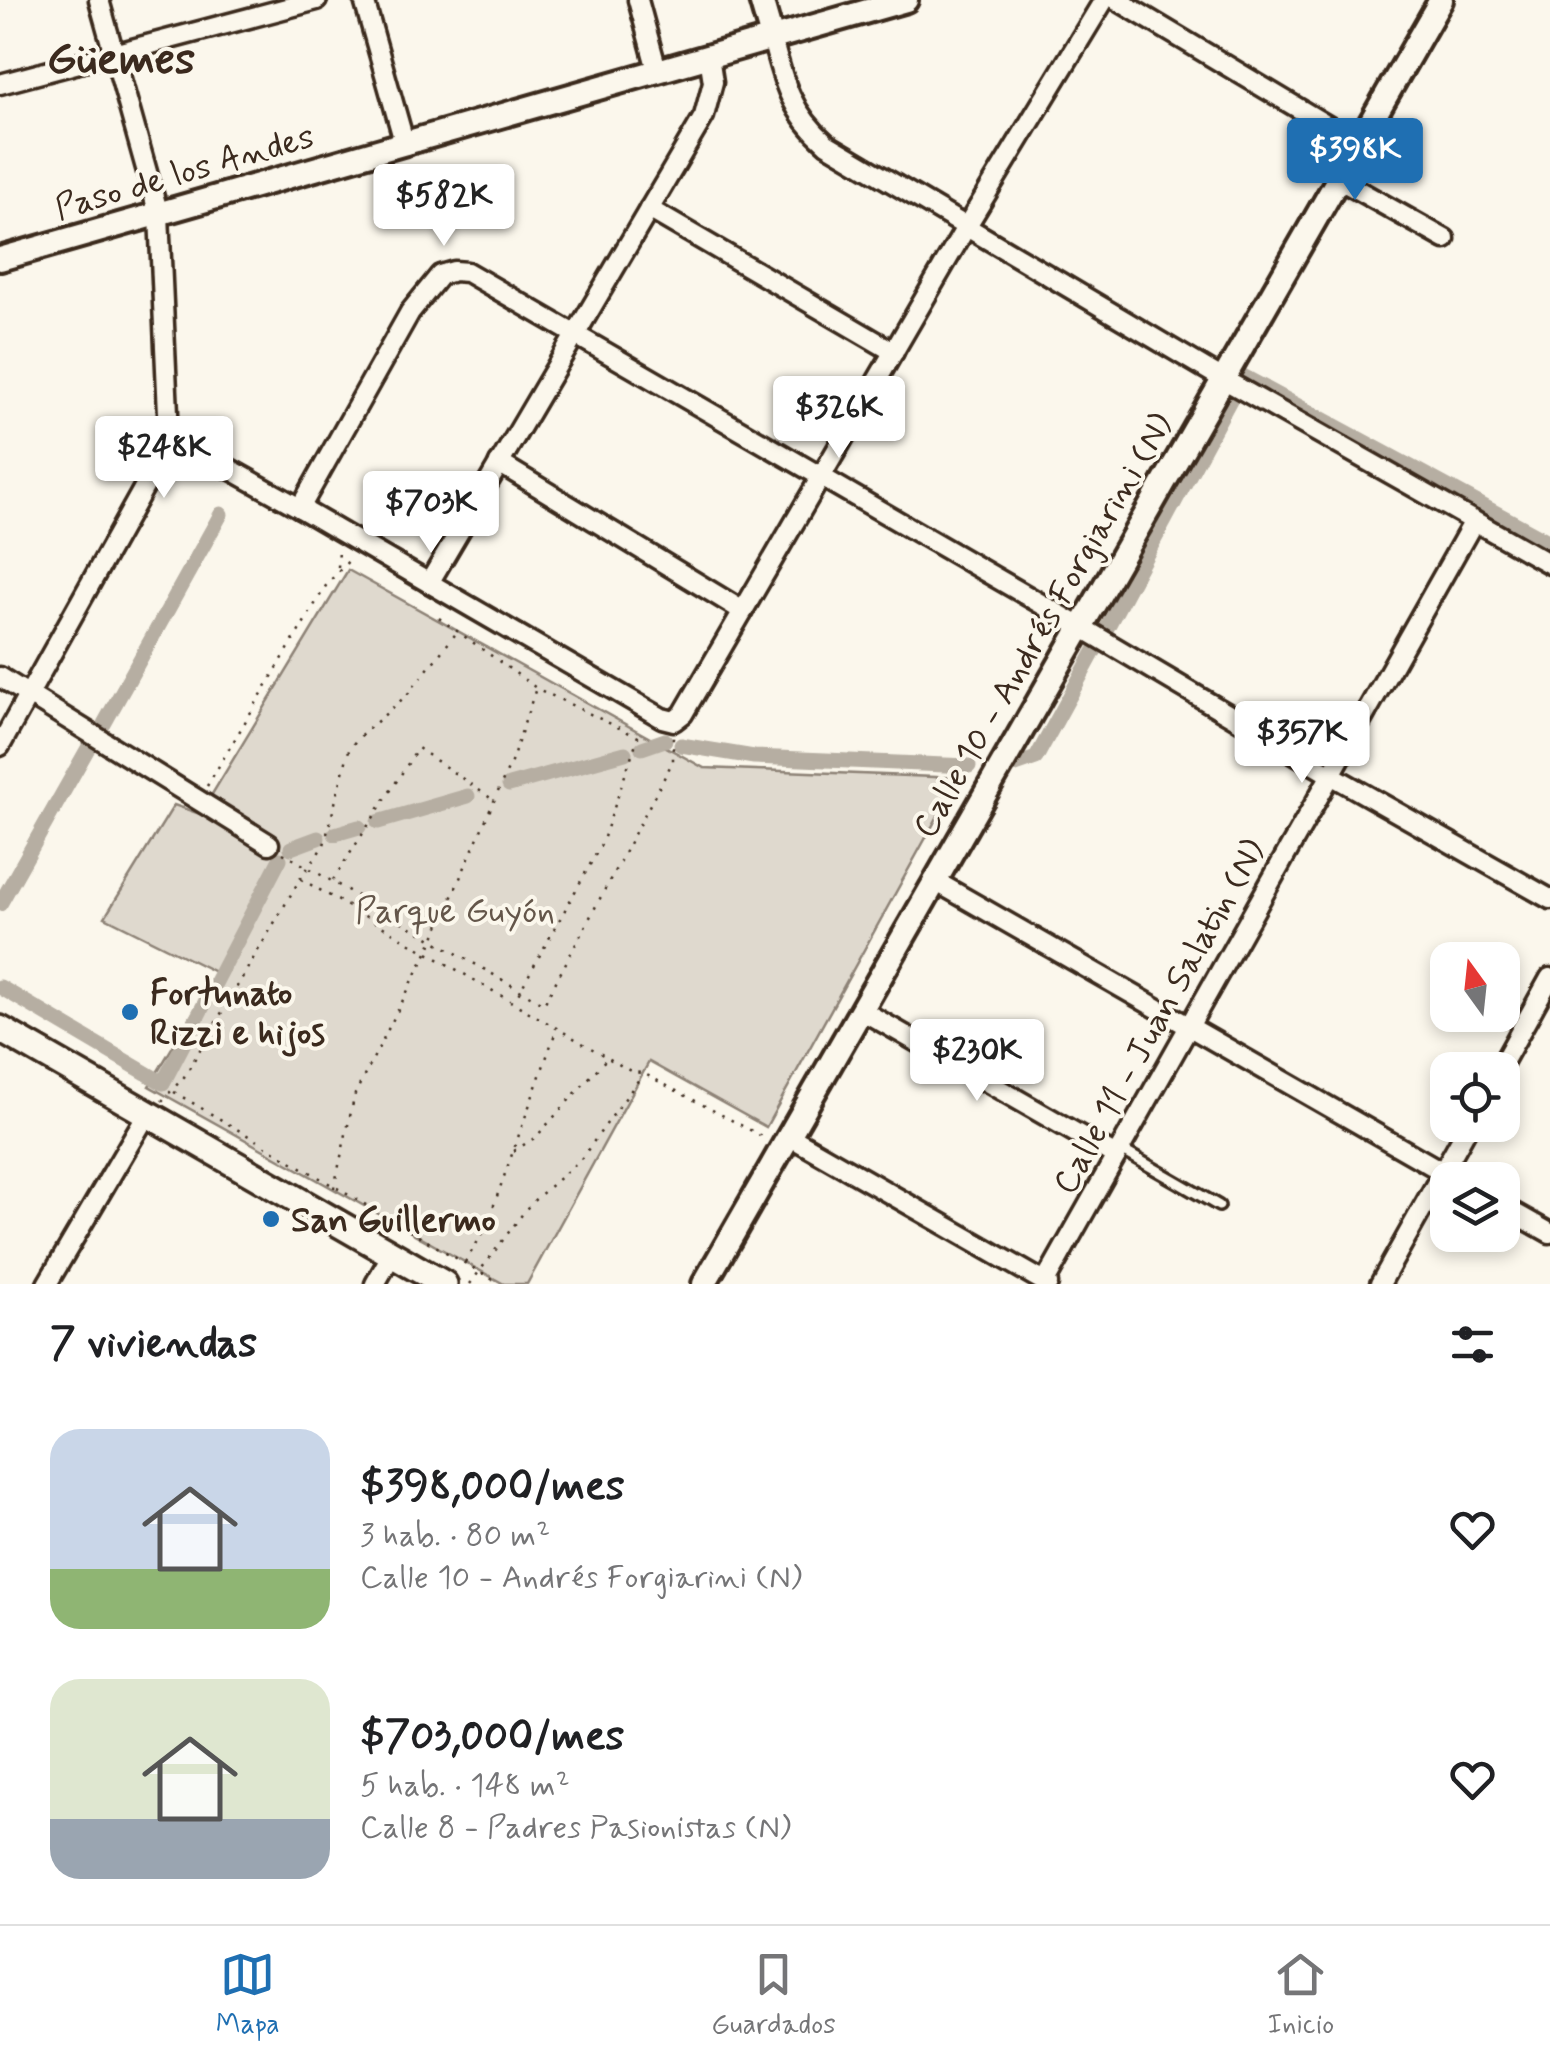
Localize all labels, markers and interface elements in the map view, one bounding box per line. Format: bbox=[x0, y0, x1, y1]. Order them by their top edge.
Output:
district label: Güemes bbox=[47, 31, 195, 90]
street label: Paso de los Andes bbox=[50, 114, 320, 232]
pin: $398K bbox=[1285, 118, 1425, 203]
text: $398K bbox=[1309, 129, 1401, 171]
pin: $582K bbox=[374, 164, 514, 249]
text: $582K bbox=[395, 175, 493, 217]
pin: $326K bbox=[769, 376, 909, 461]
text: $326K bbox=[795, 387, 883, 429]
street label: Calle 10 - Andrés Forgiarini (N) bbox=[903, 405, 1185, 847]
pin: $248K bbox=[94, 416, 234, 501]
text: $248K bbox=[117, 427, 211, 469]
pin: $703K bbox=[361, 471, 501, 556]
text: $703K bbox=[385, 482, 477, 524]
pin: $357K bbox=[1232, 701, 1372, 786]
text: $357K bbox=[1257, 712, 1347, 754]
street label: Calle 11 - Juan Salatin (N) bbox=[1043, 831, 1277, 1203]
park label: Parque Guyón bbox=[355, 889, 555, 935]
north arrow bbox=[1430, 942, 1520, 1032]
map controls bbox=[1430, 942, 1520, 1252]
place label: Fortunato Rizzi e hijos bbox=[150, 971, 325, 1057]
marker: Fortunato Rizzi e hijos bbox=[119, 1001, 141, 1023]
pin: $230K bbox=[907, 1019, 1047, 1104]
text: $230K bbox=[932, 1030, 1022, 1072]
button: locate bbox=[1430, 1052, 1520, 1142]
button: layers bbox=[1430, 1162, 1520, 1252]
place label: San Guillermo bbox=[291, 1198, 496, 1244]
marker: San Guillermo bbox=[260, 1208, 282, 1230]
text: 7 viviendas bbox=[50, 1317, 257, 1372]
icon: filters bbox=[1445, 1317, 1500, 1372]
text: $398,000/mes bbox=[360, 1460, 624, 1515]
icon: home bbox=[130, 1469, 250, 1589]
icon: heart bbox=[1445, 1502, 1500, 1557]
text: 3 hab. · 80 m² bbox=[360, 1515, 550, 1557]
text: Calle 10 - Andrés Forgiarini (N) bbox=[360, 1557, 802, 1599]
text: $703,000/mes bbox=[360, 1710, 624, 1765]
icon: home bbox=[130, 1719, 250, 1839]
icon: heart bbox=[1445, 1752, 1500, 1807]
text: 5 hab. · 148 m² bbox=[360, 1765, 570, 1807]
text: Calle 8 - Padres Pasionistas (N) bbox=[360, 1807, 791, 1849]
tab: Mapa bbox=[216, 1947, 280, 2044]
tab: Guardados bbox=[711, 1947, 836, 2044]
tab: Inicio bbox=[1267, 1947, 1334, 2044]

